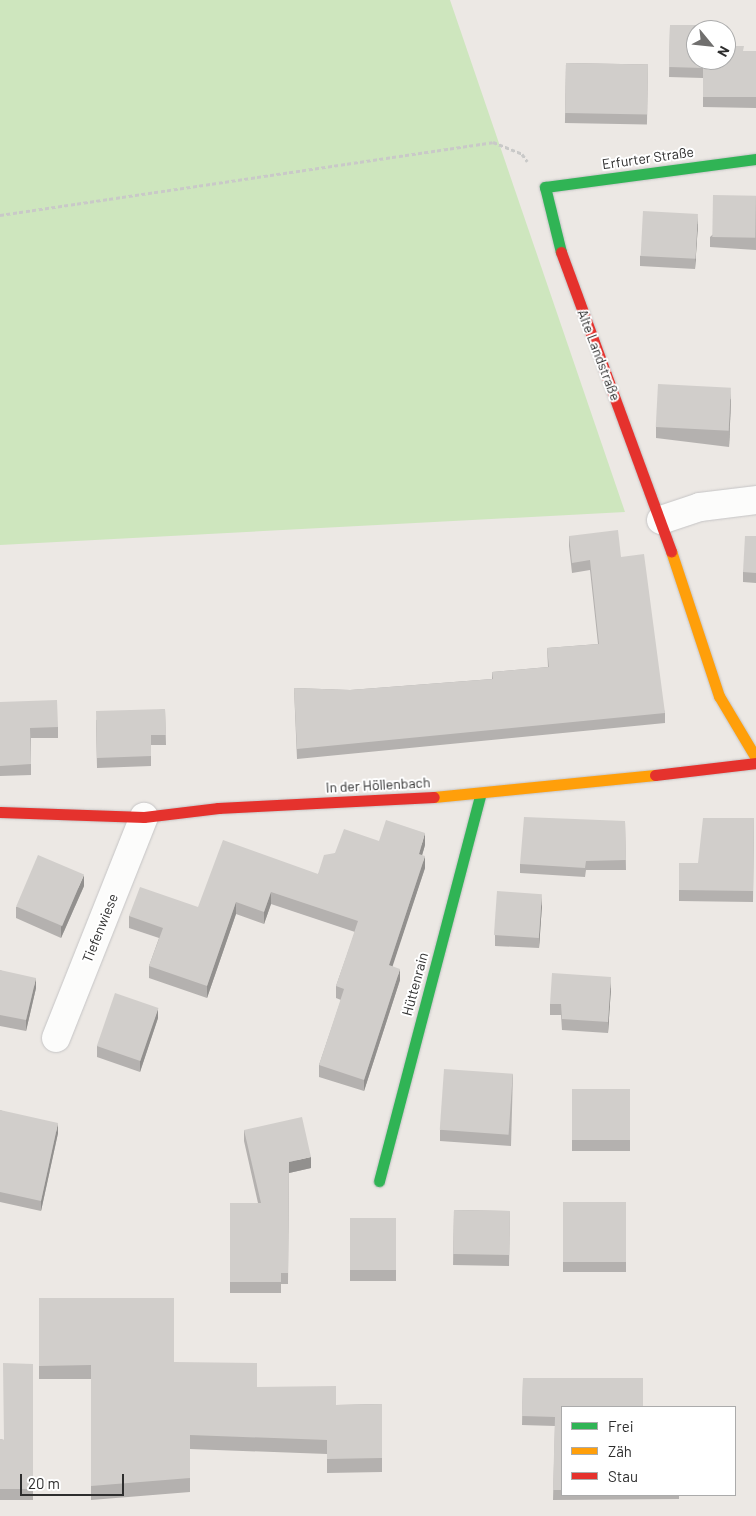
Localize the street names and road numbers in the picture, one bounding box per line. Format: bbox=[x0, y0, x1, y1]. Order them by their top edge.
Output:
street label: Erfurter Straße bbox=[601, 143, 695, 173]
street label: Alte Landstraße bbox=[574, 307, 624, 403]
street label: In der Höllenbach bbox=[325, 774, 431, 796]
street label: Tiefenwiese bbox=[79, 891, 121, 965]
street label: Hüttenrain bbox=[398, 950, 432, 1018]

